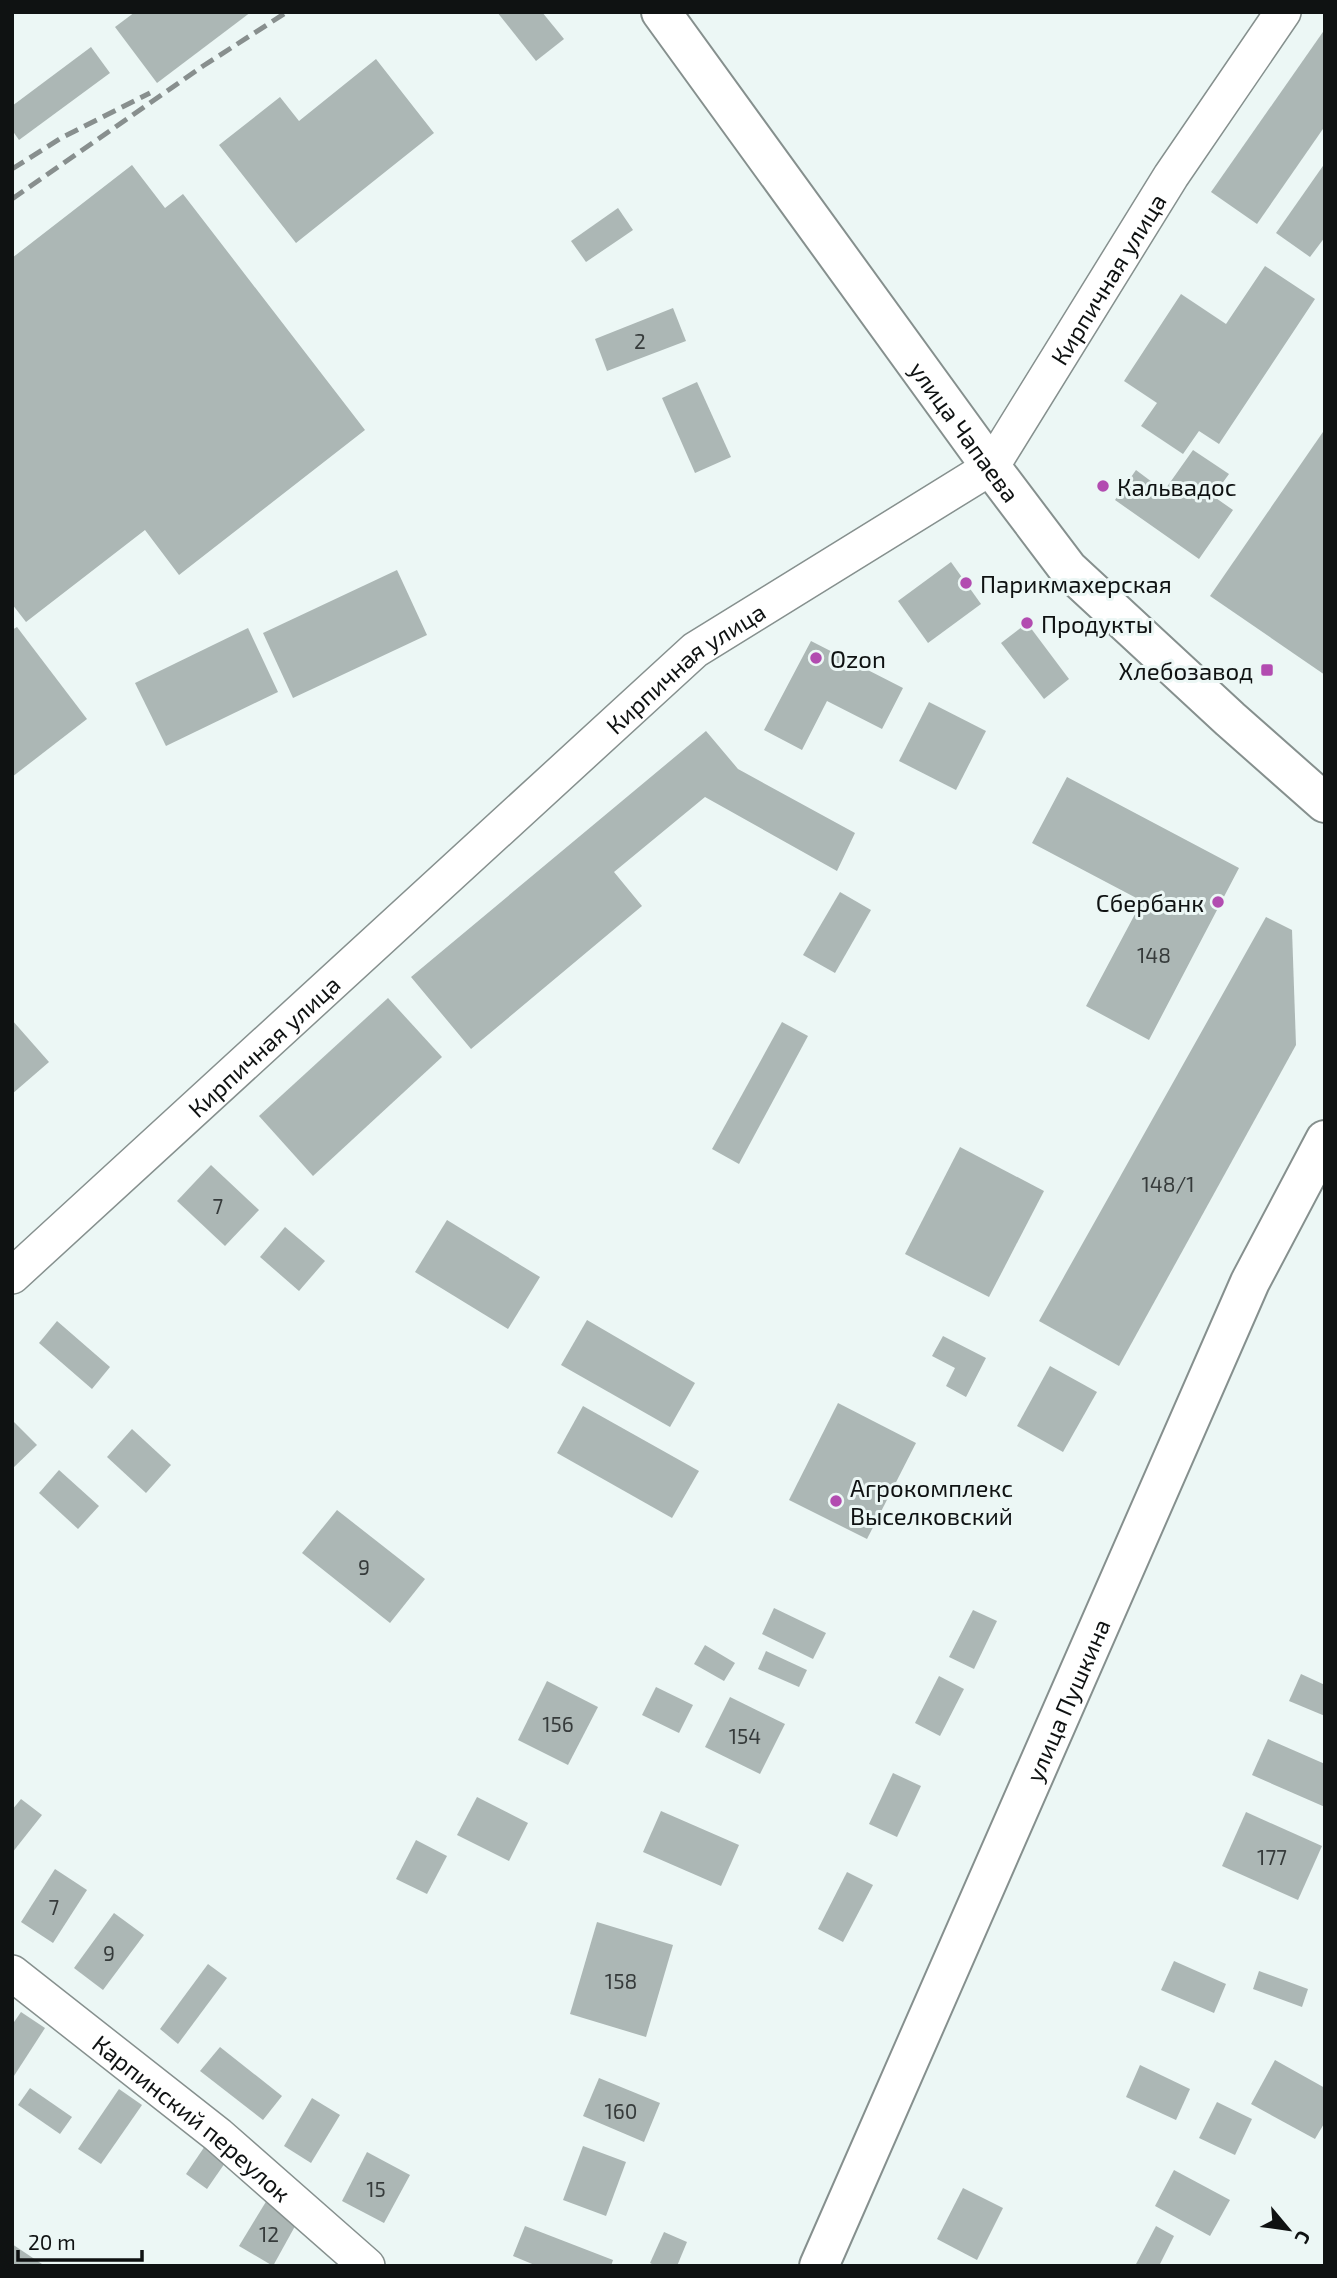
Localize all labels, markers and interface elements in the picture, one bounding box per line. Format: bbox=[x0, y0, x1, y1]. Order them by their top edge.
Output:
street label: Кирпичная улица bbox=[1044, 188, 1171, 370]
house number: 2 bbox=[634, 328, 646, 353]
street label: улица Чапаева bbox=[903, 355, 1026, 507]
place label: Кальвадос bbox=[1117, 472, 1237, 501]
marker: Кальвадос bbox=[1095, 478, 1111, 494]
place label: Парикмахерская bbox=[980, 569, 1172, 598]
marker: Парикмахерская bbox=[958, 575, 974, 591]
street label: Кирпичная улица bbox=[599, 596, 770, 739]
place label: Продукты bbox=[1041, 609, 1153, 639]
marker: Продукты bbox=[1019, 615, 1035, 631]
place label: Ozon bbox=[830, 644, 886, 673]
marker: Ozon bbox=[808, 650, 824, 666]
place label: Хлебозавод bbox=[1119, 656, 1253, 685]
marker: Хлебозавод bbox=[1259, 662, 1275, 678]
place label: Сбербанк bbox=[1096, 888, 1204, 917]
marker: Сбербанк bbox=[1210, 894, 1226, 910]
house number: 148 bbox=[1137, 942, 1171, 967]
street label: Кирпичная улица bbox=[181, 969, 345, 1122]
house number: 148/1 bbox=[1141, 1171, 1195, 1196]
house number: 7 bbox=[213, 1193, 224, 1218]
place label: Агрокомплекс Выселковский bbox=[850, 1473, 1013, 1530]
marker: Агрокомплекс Выселковский bbox=[828, 1493, 844, 1509]
house number: 9 bbox=[358, 1554, 370, 1579]
street label: улица Пушкина bbox=[1019, 1614, 1115, 1786]
house number: 156 bbox=[542, 1711, 574, 1736]
house number: 154 bbox=[729, 1723, 761, 1748]
house number: 177 bbox=[1257, 1844, 1287, 1869]
house number: 7 bbox=[49, 1894, 60, 1919]
house number: 9 bbox=[103, 1940, 115, 1965]
house number: 158 bbox=[605, 1968, 637, 1993]
street label: Карпинский переулок bbox=[87, 2028, 297, 2207]
house number: 160 bbox=[604, 2098, 638, 2123]
house number: 15 bbox=[366, 2176, 386, 2201]
north arrow bbox=[1253, 2194, 1323, 2264]
scale bar bbox=[18, 2218, 142, 2262]
house number: 12 bbox=[259, 2221, 279, 2246]
text: С bbox=[1291, 2227, 1316, 2248]
text: 20 m bbox=[28, 2229, 76, 2254]

